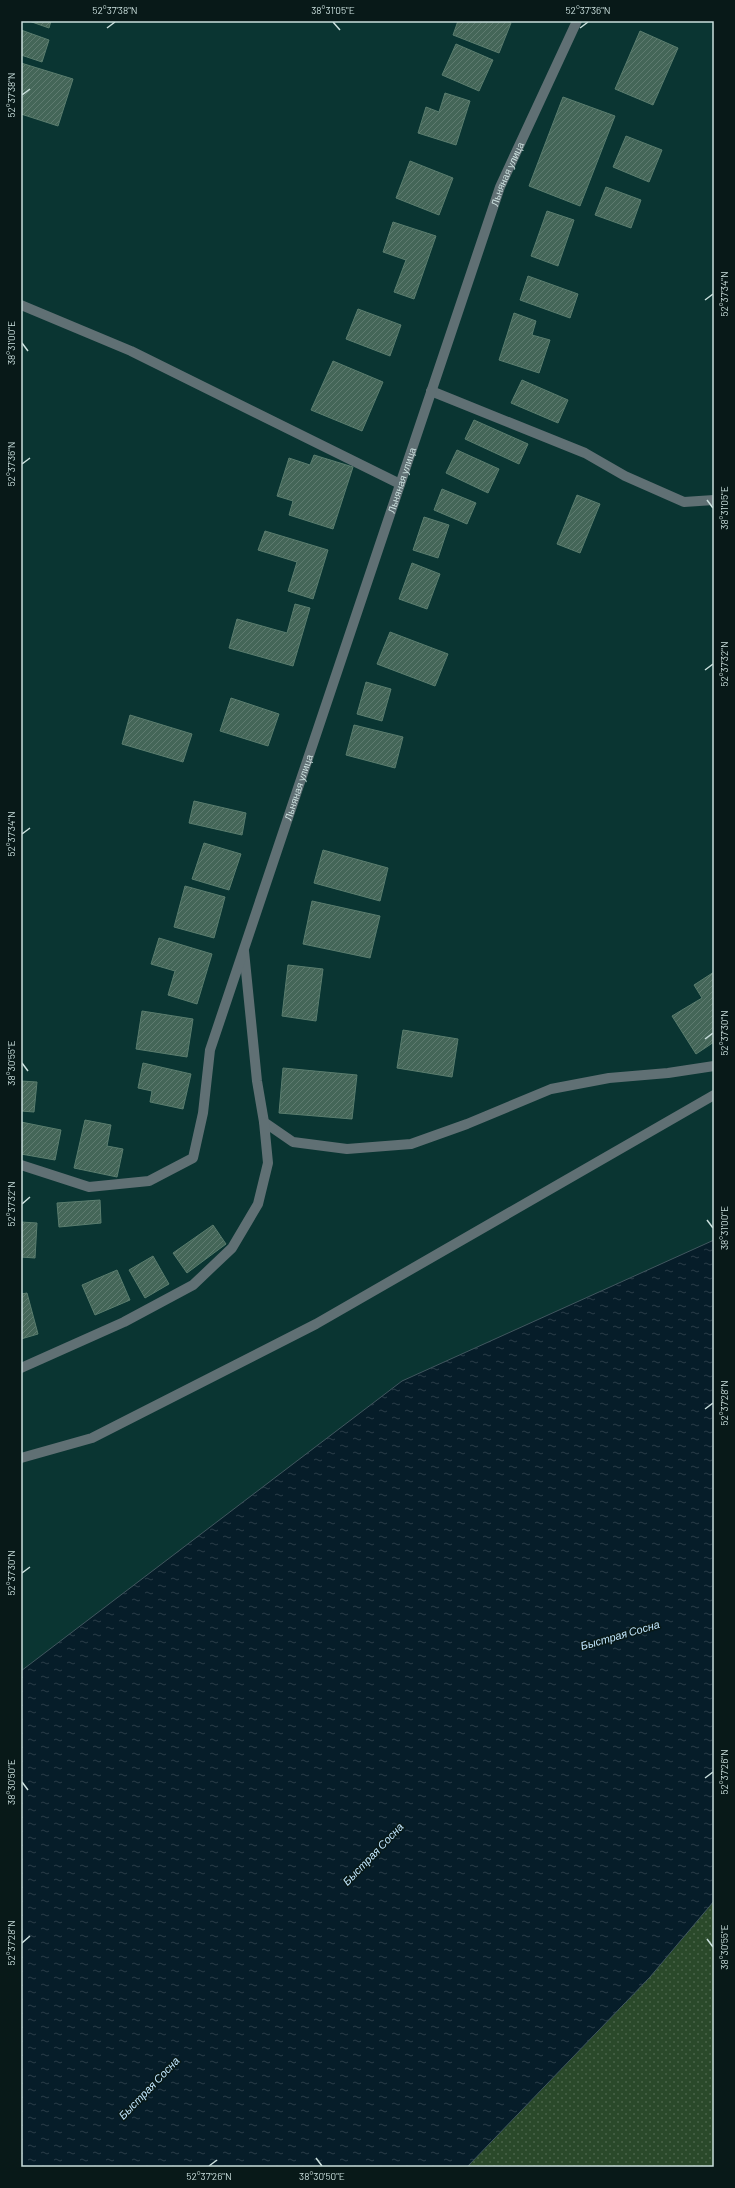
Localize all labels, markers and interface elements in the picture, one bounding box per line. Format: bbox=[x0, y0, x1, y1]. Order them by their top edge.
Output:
text: 52°37'38"N bbox=[92, 4, 138, 16]
text: 38°31'05"E bbox=[311, 4, 355, 16]
text: 52°37'36"N bbox=[565, 4, 611, 16]
text: 52°37'38"N bbox=[5, 72, 17, 118]
street label: Льняная улица bbox=[488, 140, 526, 208]
text: 52°37'34"N bbox=[718, 271, 730, 317]
text: 38°31'00"E bbox=[5, 321, 17, 365]
text: 52°37'36"N bbox=[5, 441, 17, 487]
street label: Льняная улица bbox=[385, 445, 418, 515]
text: 38°31'05"E bbox=[718, 486, 730, 530]
text: 52°37'32"N bbox=[718, 641, 730, 687]
street label: Льняная улица bbox=[282, 752, 315, 822]
text: 52°37'34"N bbox=[5, 811, 17, 857]
text: 52°37'30"N bbox=[718, 1010, 730, 1056]
text: 38°30'55"E bbox=[5, 1040, 17, 1086]
text: 52°37'32"N bbox=[5, 1181, 17, 1227]
text: 38°31'00"E bbox=[718, 1206, 730, 1250]
text: 52°37'28"N bbox=[718, 1380, 730, 1426]
text: 52°37'30"N bbox=[5, 1550, 17, 1596]
water label: Быстрая Сосна bbox=[579, 1617, 661, 1652]
text: 52°37'26"N bbox=[718, 1749, 730, 1795]
text: 38°30'50"E bbox=[5, 1759, 17, 1805]
water label: Быстрая Сосна bbox=[340, 1820, 406, 1888]
text: 52°37'28"N bbox=[5, 1920, 17, 1966]
text: 38°30'55"E bbox=[718, 1924, 730, 1970]
water label: Быстрая Сосна bbox=[116, 2054, 182, 2122]
text: 52°37'26"N bbox=[186, 2170, 232, 2182]
text: 38°30'50"E bbox=[299, 2170, 345, 2182]

